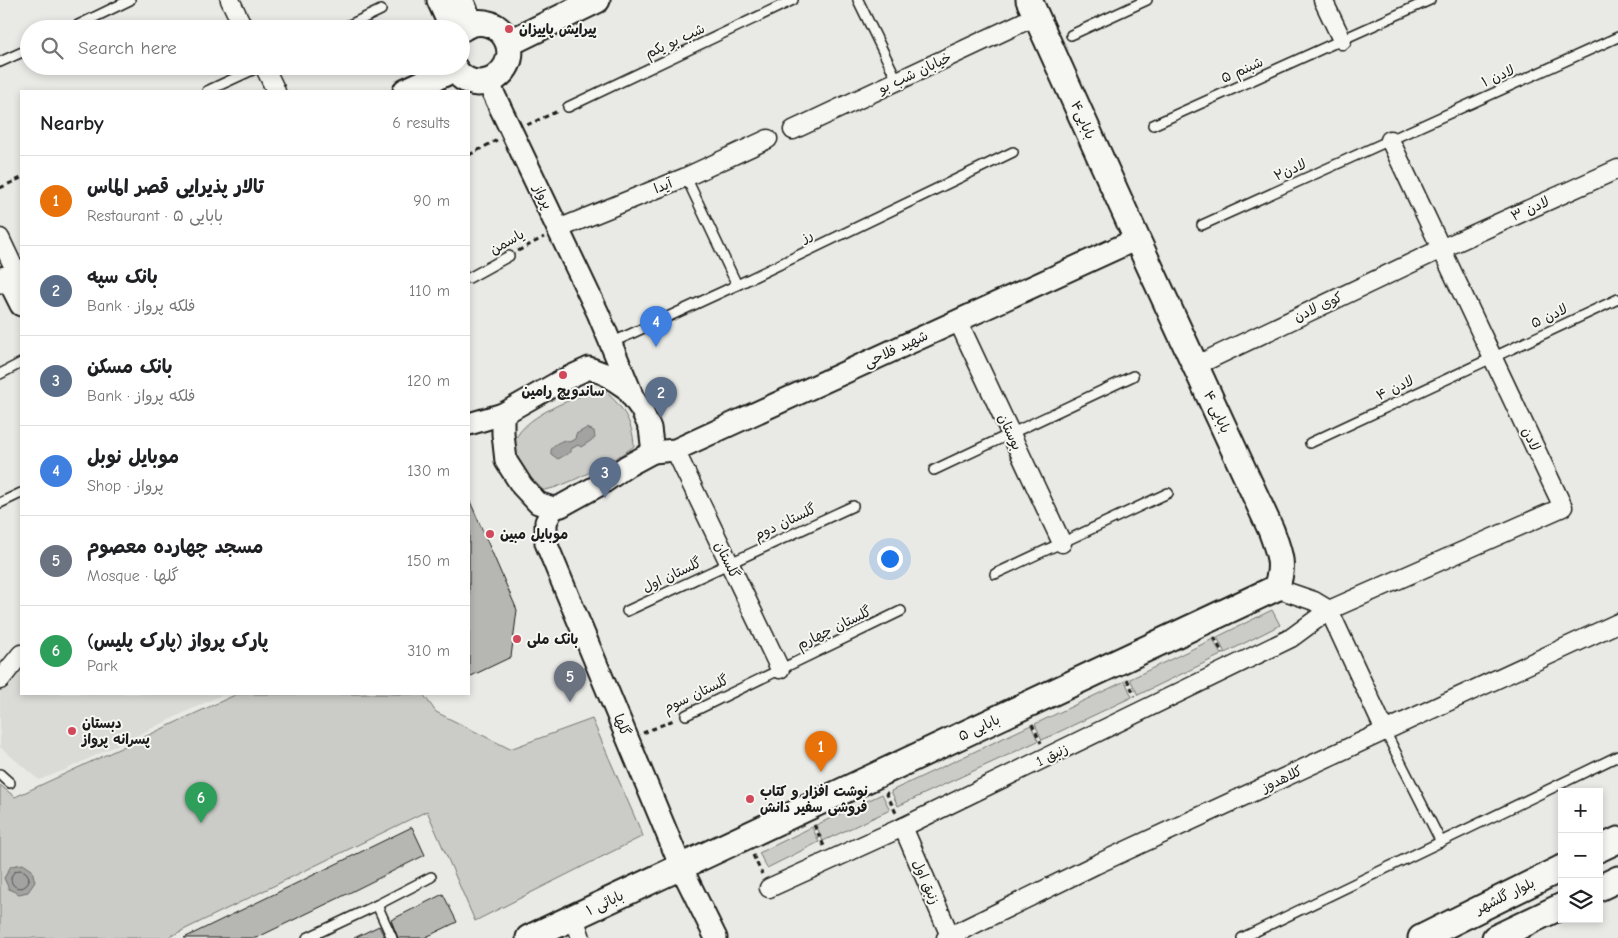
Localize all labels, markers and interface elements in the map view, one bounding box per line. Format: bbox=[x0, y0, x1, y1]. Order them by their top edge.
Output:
search box bbox=[20, 20, 470, 75]
street label: شب بو یکم bbox=[643, 20, 708, 64]
place label: پیرایش پاییزان bbox=[519, 21, 597, 38]
marker: پیرایش پاییزان bbox=[503, 23, 515, 35]
icon: search bbox=[38, 34, 66, 62]
text: Search here bbox=[78, 37, 177, 59]
street label: خیابان شب بو bbox=[875, 49, 954, 98]
street label: شبنم ۵ bbox=[1218, 53, 1267, 89]
street label: لادن ۱ bbox=[1479, 61, 1517, 91]
street label: بابایی۴ bbox=[1067, 98, 1099, 142]
text: Nearby bbox=[40, 111, 104, 135]
text: 6 results bbox=[392, 114, 450, 132]
street label: لادن۲ bbox=[1271, 155, 1309, 185]
street label: آیدا bbox=[651, 174, 675, 197]
text: تالار پذیرایی قصر الماس bbox=[87, 176, 264, 198]
street label: پرواز bbox=[529, 181, 556, 212]
text: 1 bbox=[53, 192, 59, 210]
text: 90 m bbox=[413, 192, 450, 210]
street label: لادن ۳ bbox=[1508, 193, 1552, 225]
text: Restaurant · ۵ بابایی bbox=[87, 207, 223, 225]
street label: یاسمن bbox=[487, 226, 527, 258]
street label: رز bbox=[798, 226, 816, 246]
text: بانک سپه bbox=[87, 266, 158, 288]
text: 2 bbox=[52, 282, 60, 300]
text: 110 m bbox=[409, 282, 450, 300]
street label: کوی لادن bbox=[1291, 288, 1345, 326]
text: Bank · فلکه پرواز bbox=[87, 297, 195, 315]
street label: لادن ۵ bbox=[1528, 300, 1570, 332]
pin: 4 bbox=[640, 306, 672, 347]
street label: شهید فلاحی bbox=[861, 327, 931, 371]
text: بانک مسکن bbox=[87, 356, 173, 378]
marker: ساندویچ رامین bbox=[557, 369, 569, 381]
text: 3 bbox=[52, 372, 60, 390]
text: 120 m bbox=[407, 372, 450, 390]
street label: لادن ۴ bbox=[1374, 372, 1416, 404]
pin: 2 bbox=[645, 377, 677, 418]
place label: ساندویچ رامین bbox=[522, 383, 604, 400]
text: Bank · فلکه پرواز bbox=[87, 387, 195, 405]
street label: بابایی ۴ bbox=[1200, 388, 1234, 436]
street label: بوستان bbox=[994, 411, 1026, 453]
street label: لادن bbox=[1518, 424, 1544, 454]
text: موبایل نوبل bbox=[87, 446, 179, 468]
pin: 3 bbox=[589, 457, 621, 498]
text: 4 bbox=[52, 462, 60, 480]
text: 130 m bbox=[407, 462, 450, 480]
text: Shop · پرواز bbox=[87, 477, 164, 495]
street label: گلستان دوم bbox=[751, 500, 820, 546]
place label: موبایل مبین bbox=[500, 526, 568, 544]
marker: موبایل مبین bbox=[484, 528, 496, 540]
text: مسجد چهارده معصوم bbox=[87, 536, 263, 558]
street label: گلستان bbox=[711, 539, 743, 581]
your location bbox=[877, 546, 903, 572]
text: 5 bbox=[52, 552, 60, 570]
text: 150 m bbox=[407, 552, 450, 570]
street label: گلستان اول bbox=[640, 554, 704, 596]
text: Mosque · گلها bbox=[87, 567, 179, 585]
street label: گلستان چهارم bbox=[794, 603, 875, 655]
text: پارک پرواز (پارک پلیس) bbox=[87, 630, 268, 652]
place label: بانک ملی bbox=[527, 631, 578, 648]
marker: بانک ملی bbox=[511, 633, 523, 645]
text: 6 bbox=[52, 642, 60, 660]
text: 310 m bbox=[407, 642, 450, 660]
text: Park bbox=[87, 657, 118, 675]
pin: 5 bbox=[554, 661, 586, 702]
street label: گلستان سوم bbox=[661, 671, 733, 719]
street label: گلها bbox=[610, 711, 634, 739]
street label: ۵ بابایی bbox=[955, 711, 1003, 745]
place label: دبستان پسرانه پرواز bbox=[80, 715, 150, 748]
marker: دبستان پسرانه پرواز bbox=[66, 725, 78, 737]
pin: 1 bbox=[805, 731, 837, 772]
street label: زنبق 1 bbox=[1033, 740, 1071, 770]
street label: کلاهدوز bbox=[1258, 762, 1305, 796]
pin: 6 bbox=[185, 782, 217, 823]
place label: نوشت افزار و کتاب فروشی سفیر دانش bbox=[760, 783, 868, 816]
map controls bbox=[1558, 788, 1603, 923]
button: + bbox=[1558, 788, 1603, 833]
marker: نوشت افزار و کتاب فروشی سفیر دانش bbox=[744, 793, 756, 805]
button: − bbox=[1558, 833, 1603, 878]
street label: زنبق اول bbox=[909, 857, 943, 907]
street label: بلوار گلشهر bbox=[1472, 874, 1537, 918]
button: layers bbox=[1558, 878, 1603, 923]
street label: بابائی ۱ bbox=[584, 887, 626, 919]

